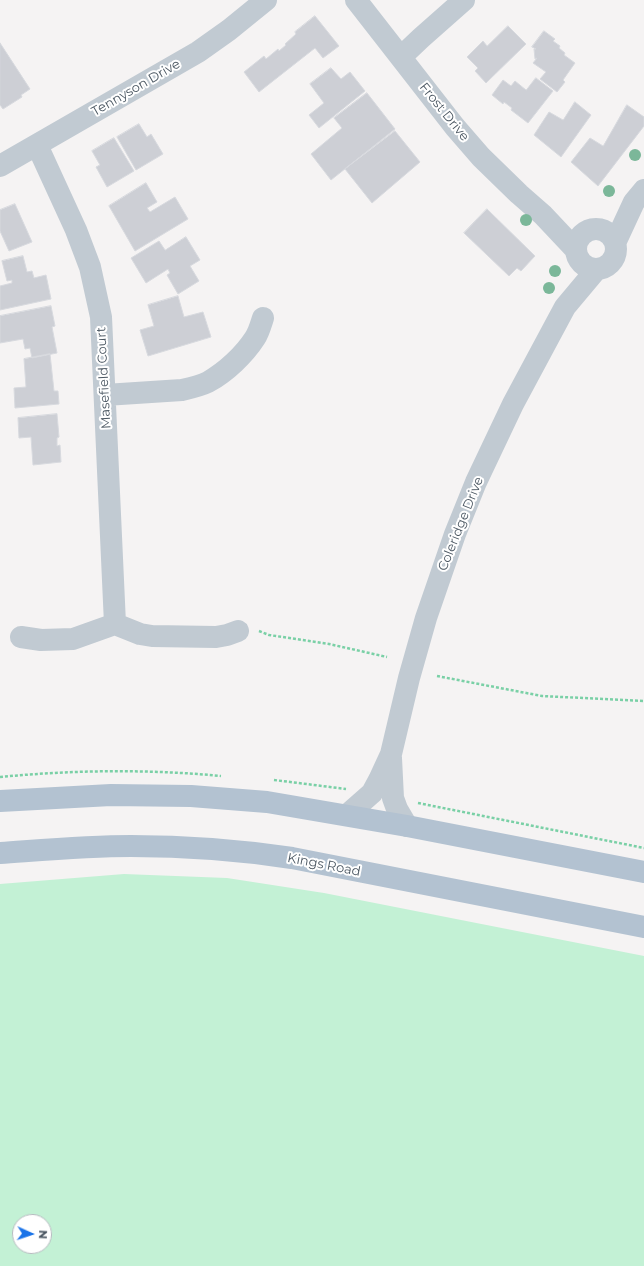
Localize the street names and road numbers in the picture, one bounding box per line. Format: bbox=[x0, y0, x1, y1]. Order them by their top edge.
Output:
street label: Tennyson Drive bbox=[89, 56, 183, 120]
street label: Frost Drive bbox=[416, 80, 472, 144]
street label: Masefield Court bbox=[94, 327, 114, 429]
street label: Coleridge Drive bbox=[435, 475, 487, 573]
street label: Kings Road bbox=[286, 850, 362, 880]

